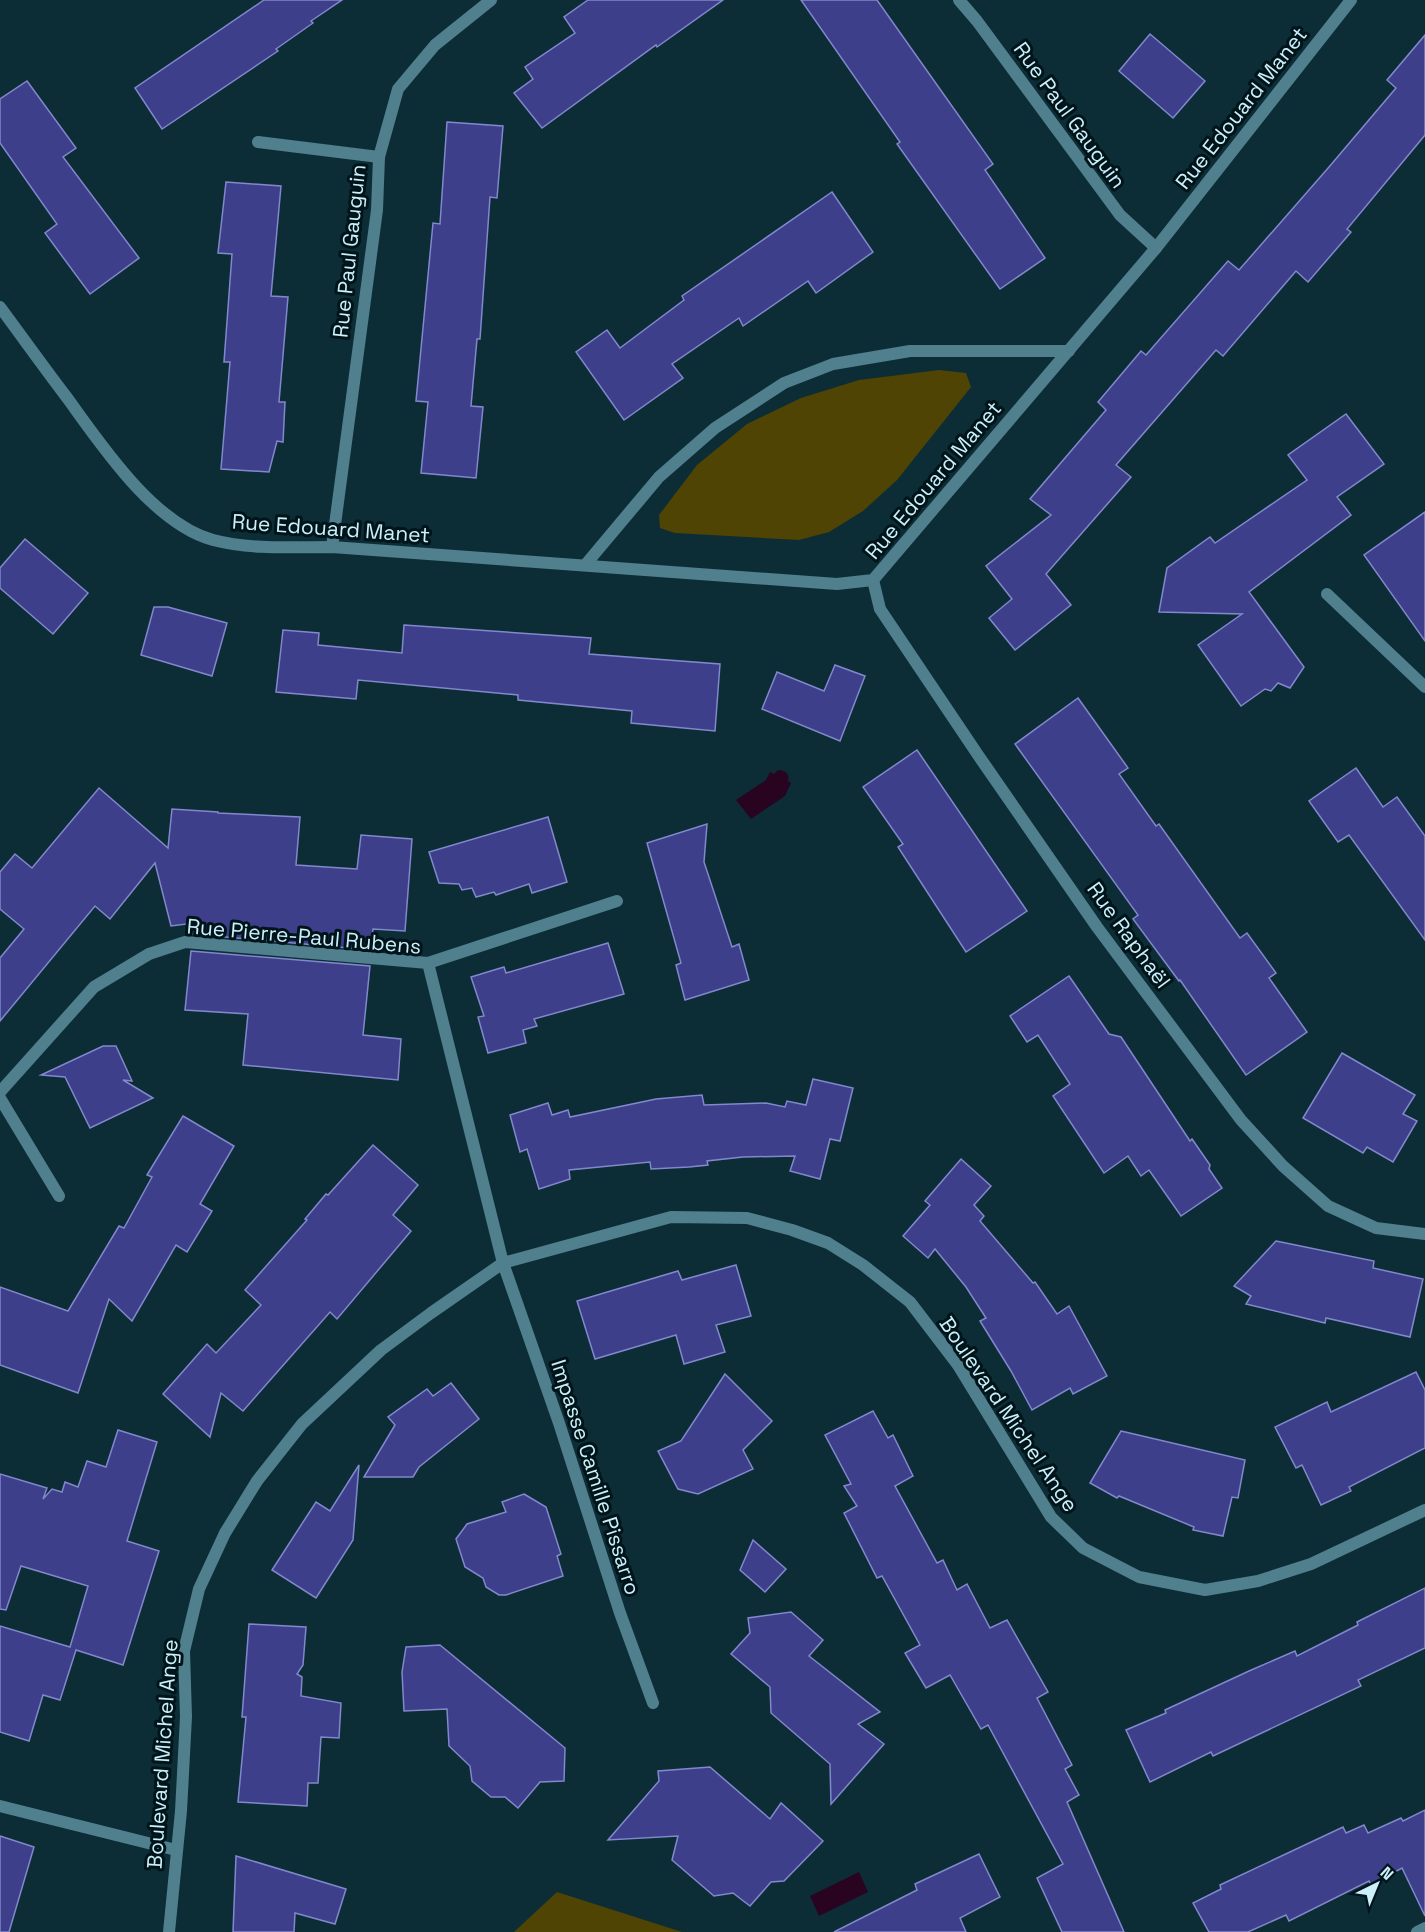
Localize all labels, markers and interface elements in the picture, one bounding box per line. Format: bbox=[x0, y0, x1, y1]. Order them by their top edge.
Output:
street label: Rue Edouard Manet bbox=[1169, 21, 1313, 195]
street label: Rue Paul Gauguin bbox=[1008, 37, 1132, 193]
street label: Rue Paul Gauguin bbox=[326, 163, 372, 339]
street label: Rue Edouard Manet bbox=[859, 395, 1007, 565]
street label: Rue Edouard Manet bbox=[231, 508, 431, 548]
street label: Rue Raphaël bbox=[1081, 876, 1177, 994]
street label: Rue Pierre-Paul Rubens bbox=[186, 912, 422, 960]
street label: Boulevard Michel Ange bbox=[934, 1311, 1084, 1517]
street label: Impasse Camille Pissarro bbox=[545, 1356, 647, 1598]
street label: Boulevard Michel Ange bbox=[141, 1638, 183, 1870]
north arrow bbox=[1347, 1854, 1407, 1914]
text: N bbox=[1376, 1862, 1398, 1885]

